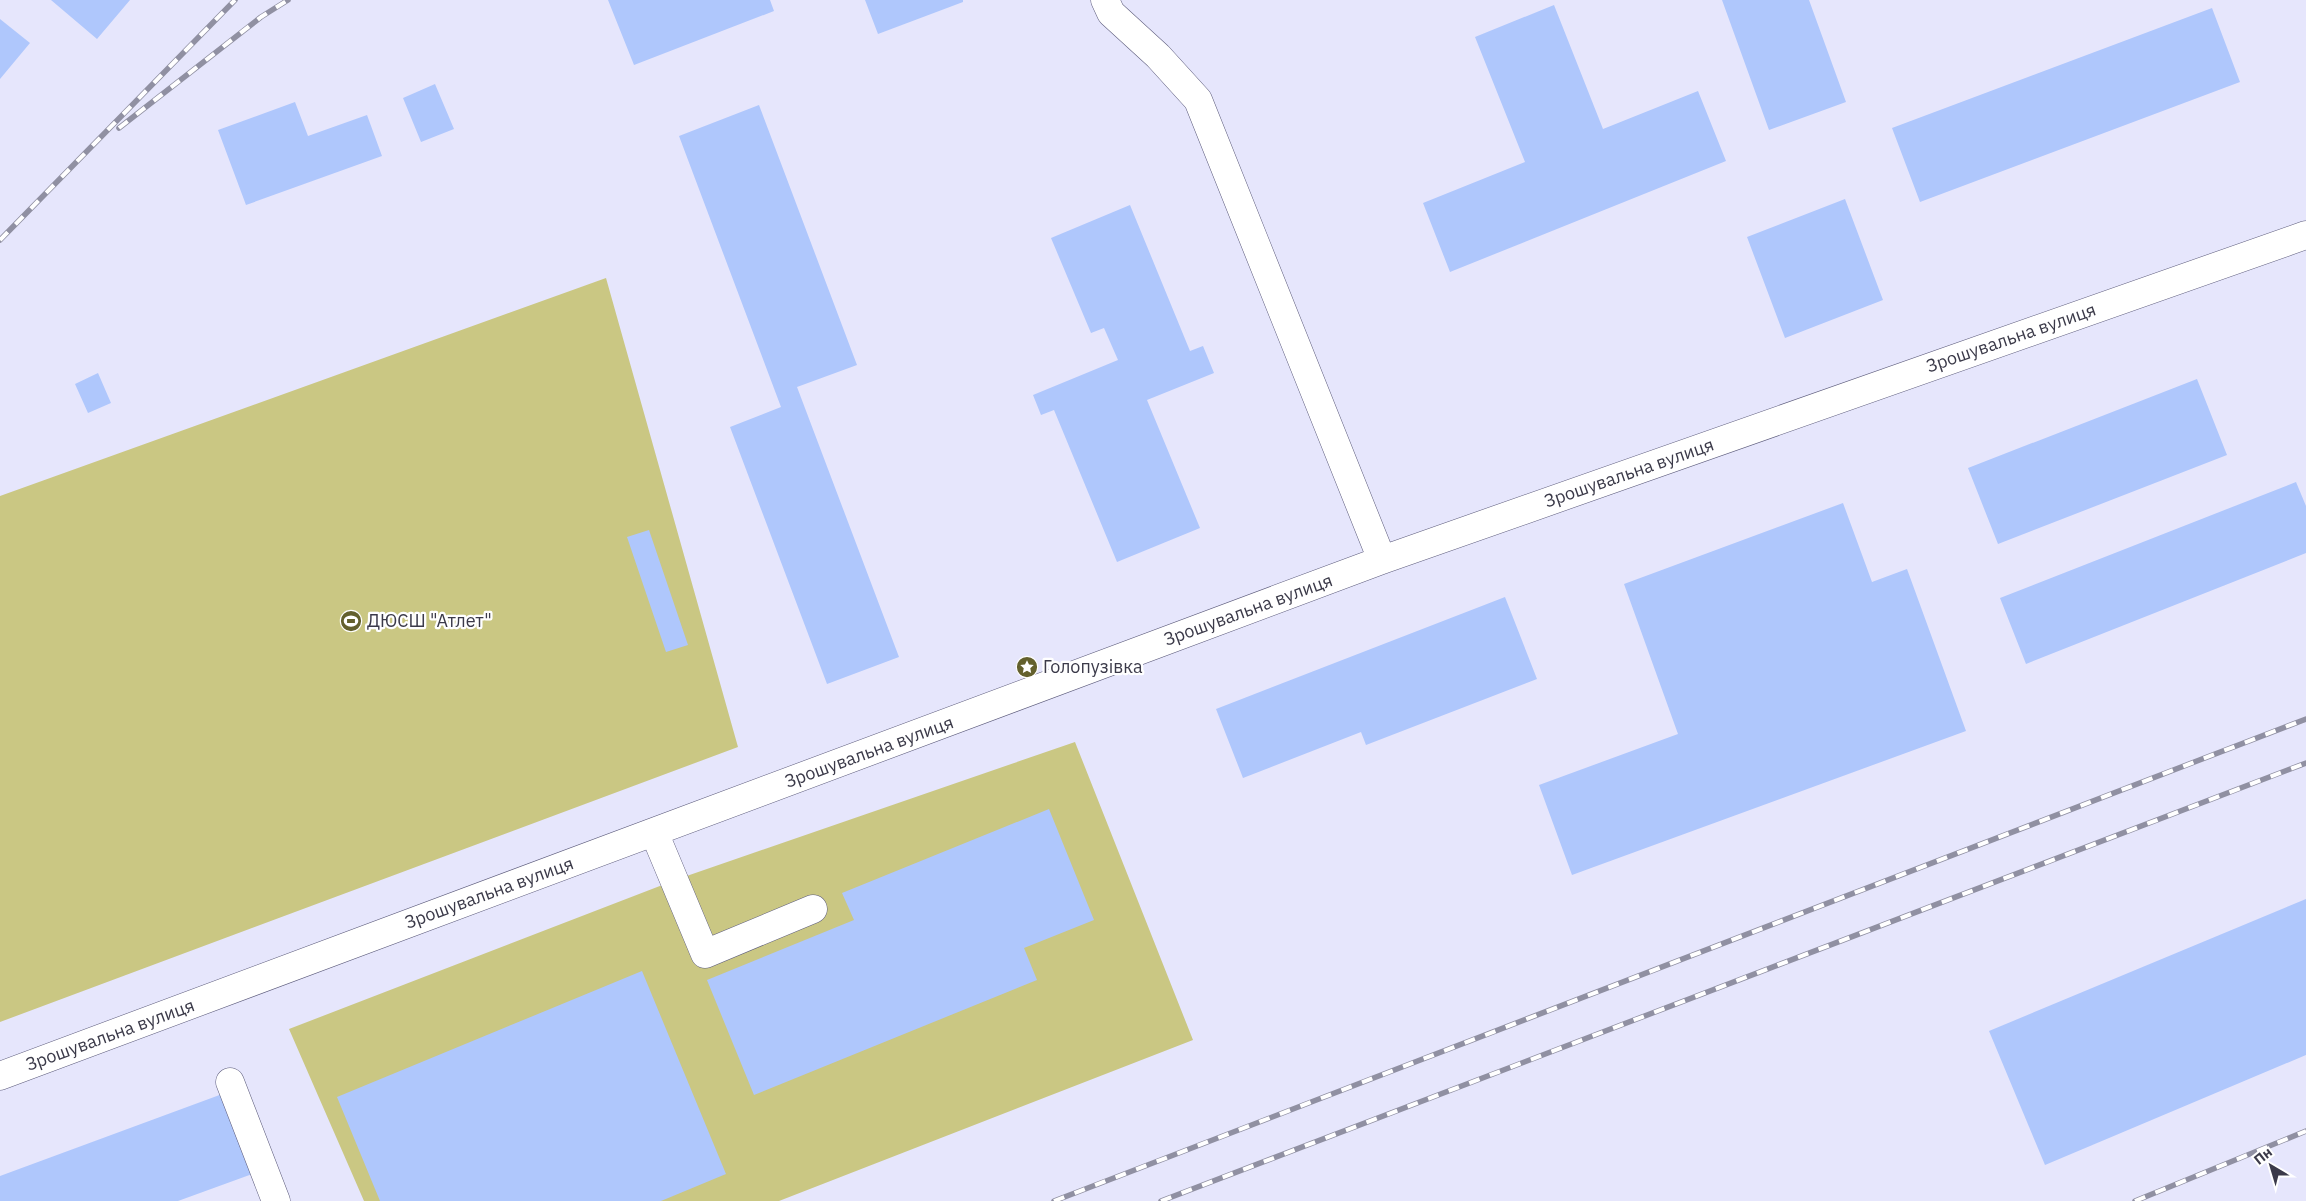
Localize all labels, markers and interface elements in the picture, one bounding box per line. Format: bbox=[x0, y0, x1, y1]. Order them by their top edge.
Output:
street label: Зрошувальна вулиця bbox=[1923, 298, 2099, 377]
street label: Зрошувальна вулиця bbox=[1541, 433, 1717, 512]
street label: Зрошувальна вулиця bbox=[1160, 568, 1335, 651]
sports icon: ДЮСШ "Атлет" bbox=[339, 609, 363, 633]
place label: ДЮСШ "Атлет" bbox=[367, 609, 492, 632]
place icon: Голопузівка bbox=[1015, 655, 1039, 679]
place label: Голопузівка bbox=[1043, 655, 1143, 678]
street label: Зрошувальна вулиця bbox=[781, 710, 956, 793]
street label: Зрошувальна вулиця bbox=[401, 851, 576, 934]
street label: Зрошувальна вулиця bbox=[22, 993, 197, 1076]
north arrow bbox=[2246, 1141, 2296, 1191]
text: Пн bbox=[2250, 1143, 2276, 1169]

